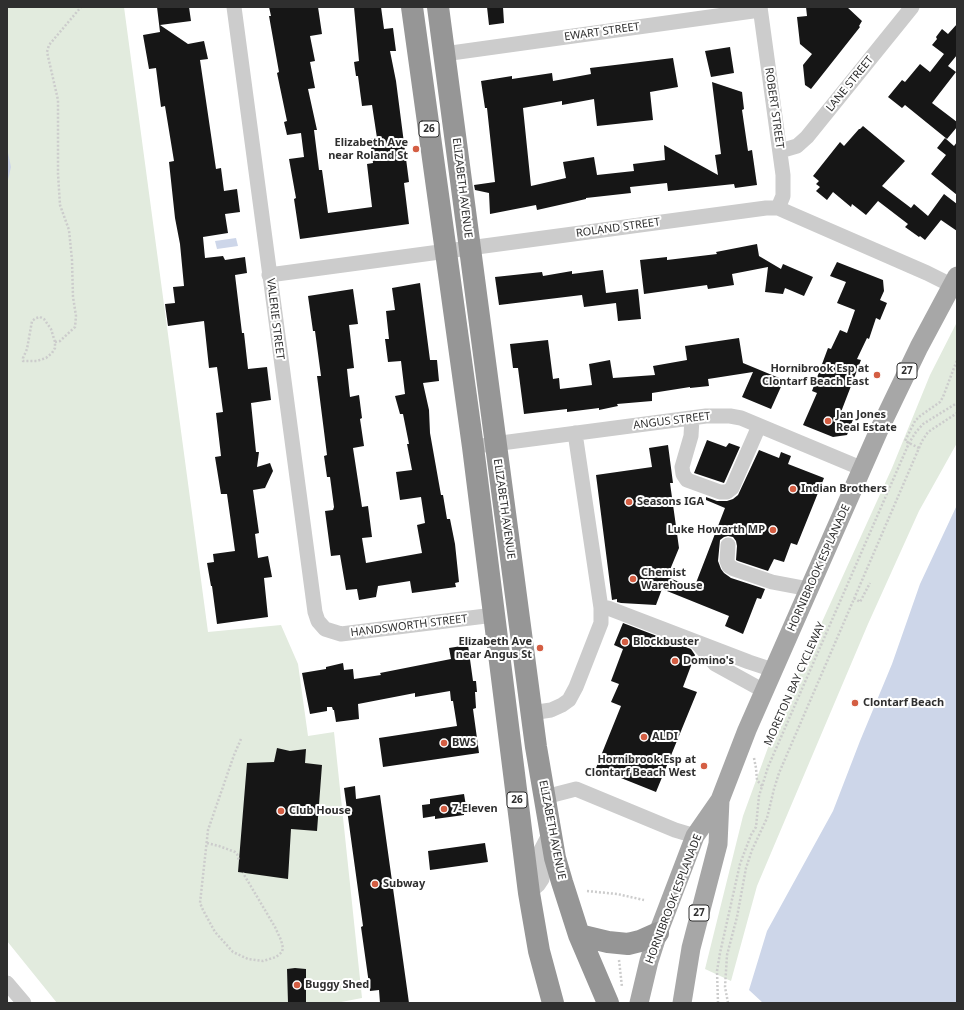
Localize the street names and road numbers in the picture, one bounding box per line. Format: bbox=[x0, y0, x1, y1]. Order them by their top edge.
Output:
street label: EWART STREET bbox=[563, 20, 641, 44]
street label: LANE STREET bbox=[824, 54, 876, 114]
street label: ROBERT STREET bbox=[762, 67, 786, 149]
road number: 26 bbox=[419, 121, 439, 137]
street label: ELIZABETH AVENUE bbox=[449, 137, 475, 239]
street label: ROLAND STREET bbox=[575, 216, 661, 240]
street label: VALERIE STREET bbox=[263, 278, 287, 360]
road number: 27 bbox=[897, 363, 917, 379]
street label: ANGUS STREET bbox=[633, 410, 711, 432]
street label: ELIZABETH AVENUE bbox=[490, 458, 518, 560]
street label: HORNIBROOK ESPLANADE bbox=[785, 502, 853, 634]
street label: HANDSWORTH STREET bbox=[350, 612, 468, 640]
street label: MORETON BAY CYCLEWAY bbox=[762, 620, 828, 748]
street label: ELIZABETH AVENUE bbox=[536, 779, 568, 881]
road number: 26 bbox=[507, 792, 527, 808]
street label: HORNIBROOK ESPLANADE bbox=[643, 832, 705, 966]
road number: 27 bbox=[689, 905, 709, 921]

